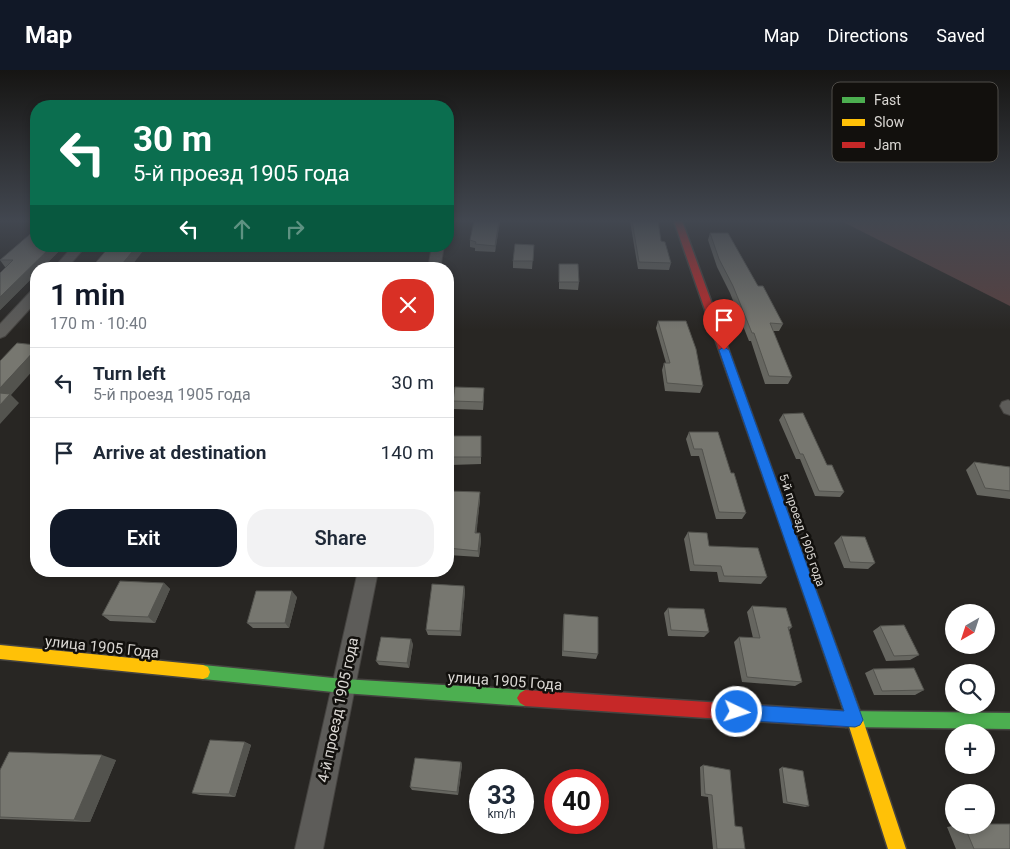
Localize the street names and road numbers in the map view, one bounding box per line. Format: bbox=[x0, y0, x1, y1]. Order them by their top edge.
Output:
street label: 5-й проезд 1905 года bbox=[776, 472, 828, 588]
street label: улица 1905 Года bbox=[44, 632, 160, 662]
street label: 4-й проезд 1905 года bbox=[314, 636, 362, 784]
street label: улица 1905 Года bbox=[447, 668, 563, 694]

